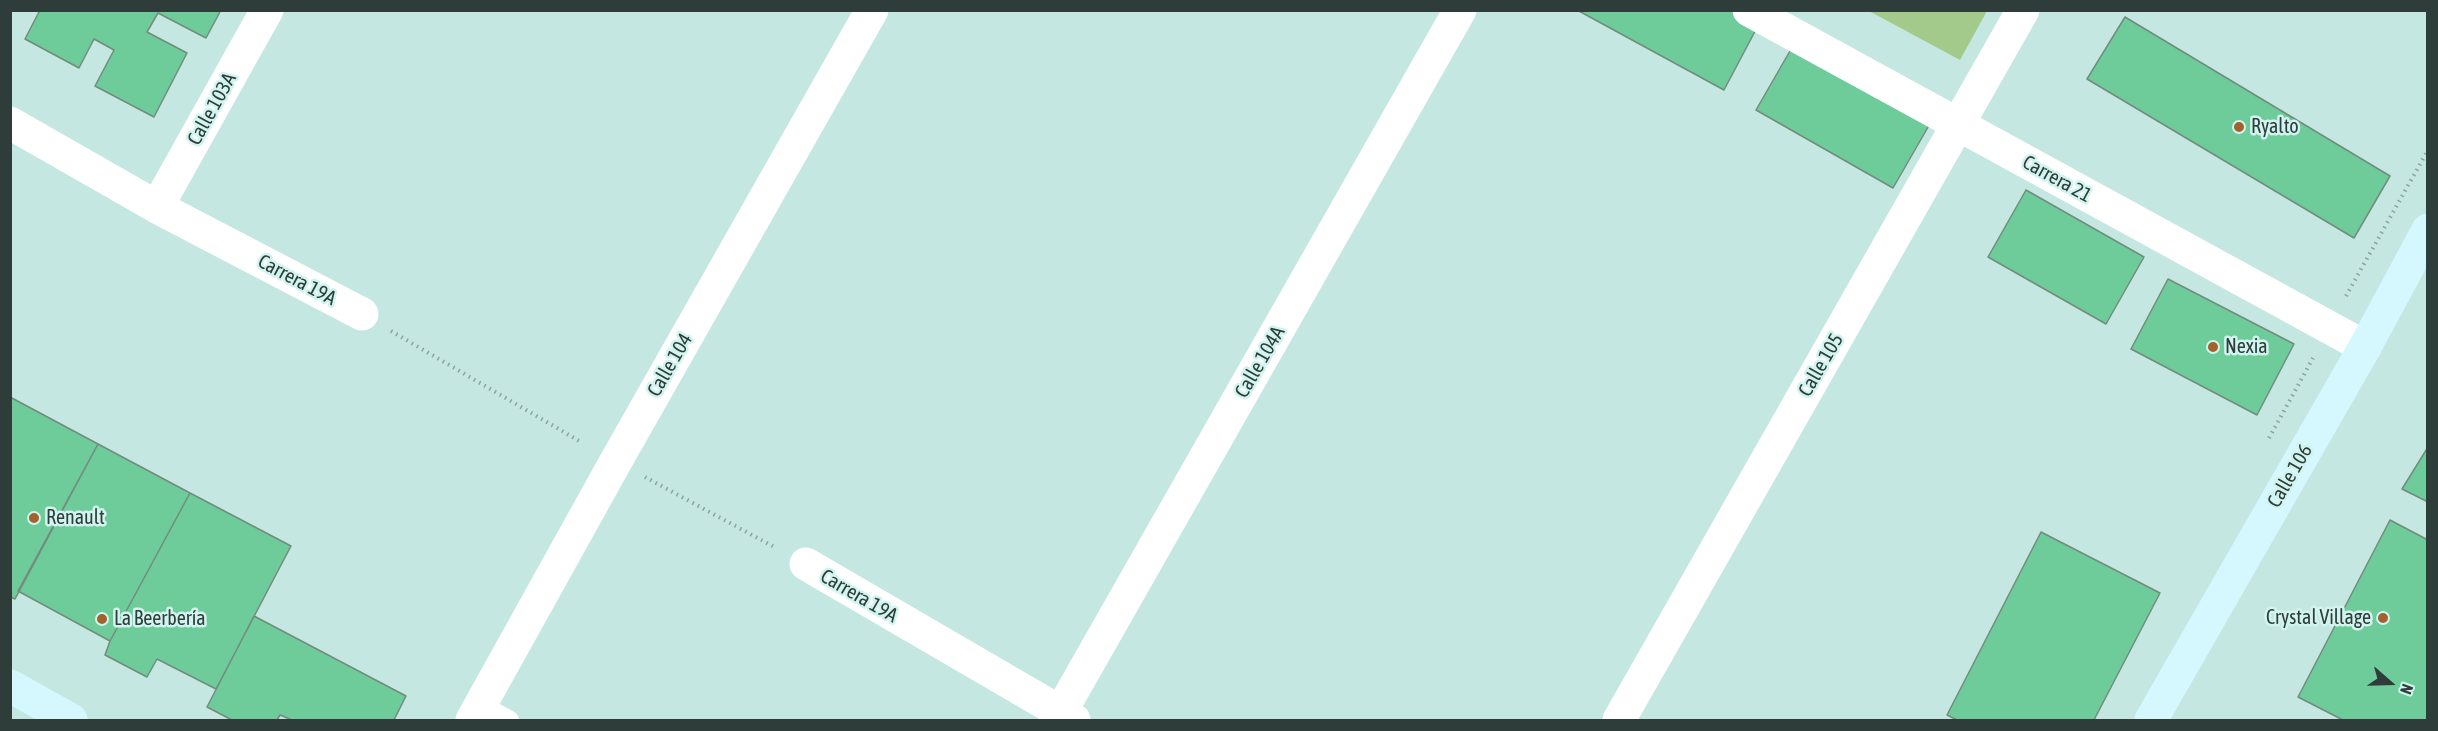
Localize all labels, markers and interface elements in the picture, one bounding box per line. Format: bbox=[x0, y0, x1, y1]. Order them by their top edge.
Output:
street label: Calle 103A bbox=[182, 69, 242, 149]
place label: Ryalto bbox=[2251, 115, 2299, 139]
marker: Ryalto bbox=[2232, 120, 2246, 134]
street label: Carrera 21 bbox=[2018, 150, 2096, 208]
street label: Carrera 19A bbox=[254, 249, 340, 311]
street label: Calle 104A bbox=[1230, 322, 1290, 402]
street label: Calle 104 bbox=[642, 329, 698, 401]
street label: Calle 105 bbox=[1793, 329, 1849, 401]
place label: Nexia bbox=[2225, 335, 2268, 359]
marker: Nexia bbox=[2206, 340, 2220, 354]
street label: Calle 106 bbox=[2262, 440, 2318, 512]
place label: Renault bbox=[46, 506, 105, 530]
marker: Renault bbox=[27, 511, 41, 525]
street label: Carrera 19A bbox=[816, 564, 902, 628]
place label: Crystal Village bbox=[2266, 606, 2371, 630]
place label: La Beerbería bbox=[114, 607, 206, 631]
marker: Crystal Village bbox=[2376, 611, 2390, 625]
marker: La Beerbería bbox=[95, 612, 109, 626]
north arrow bbox=[2360, 653, 2420, 713]
text: N bbox=[2397, 682, 2417, 697]

